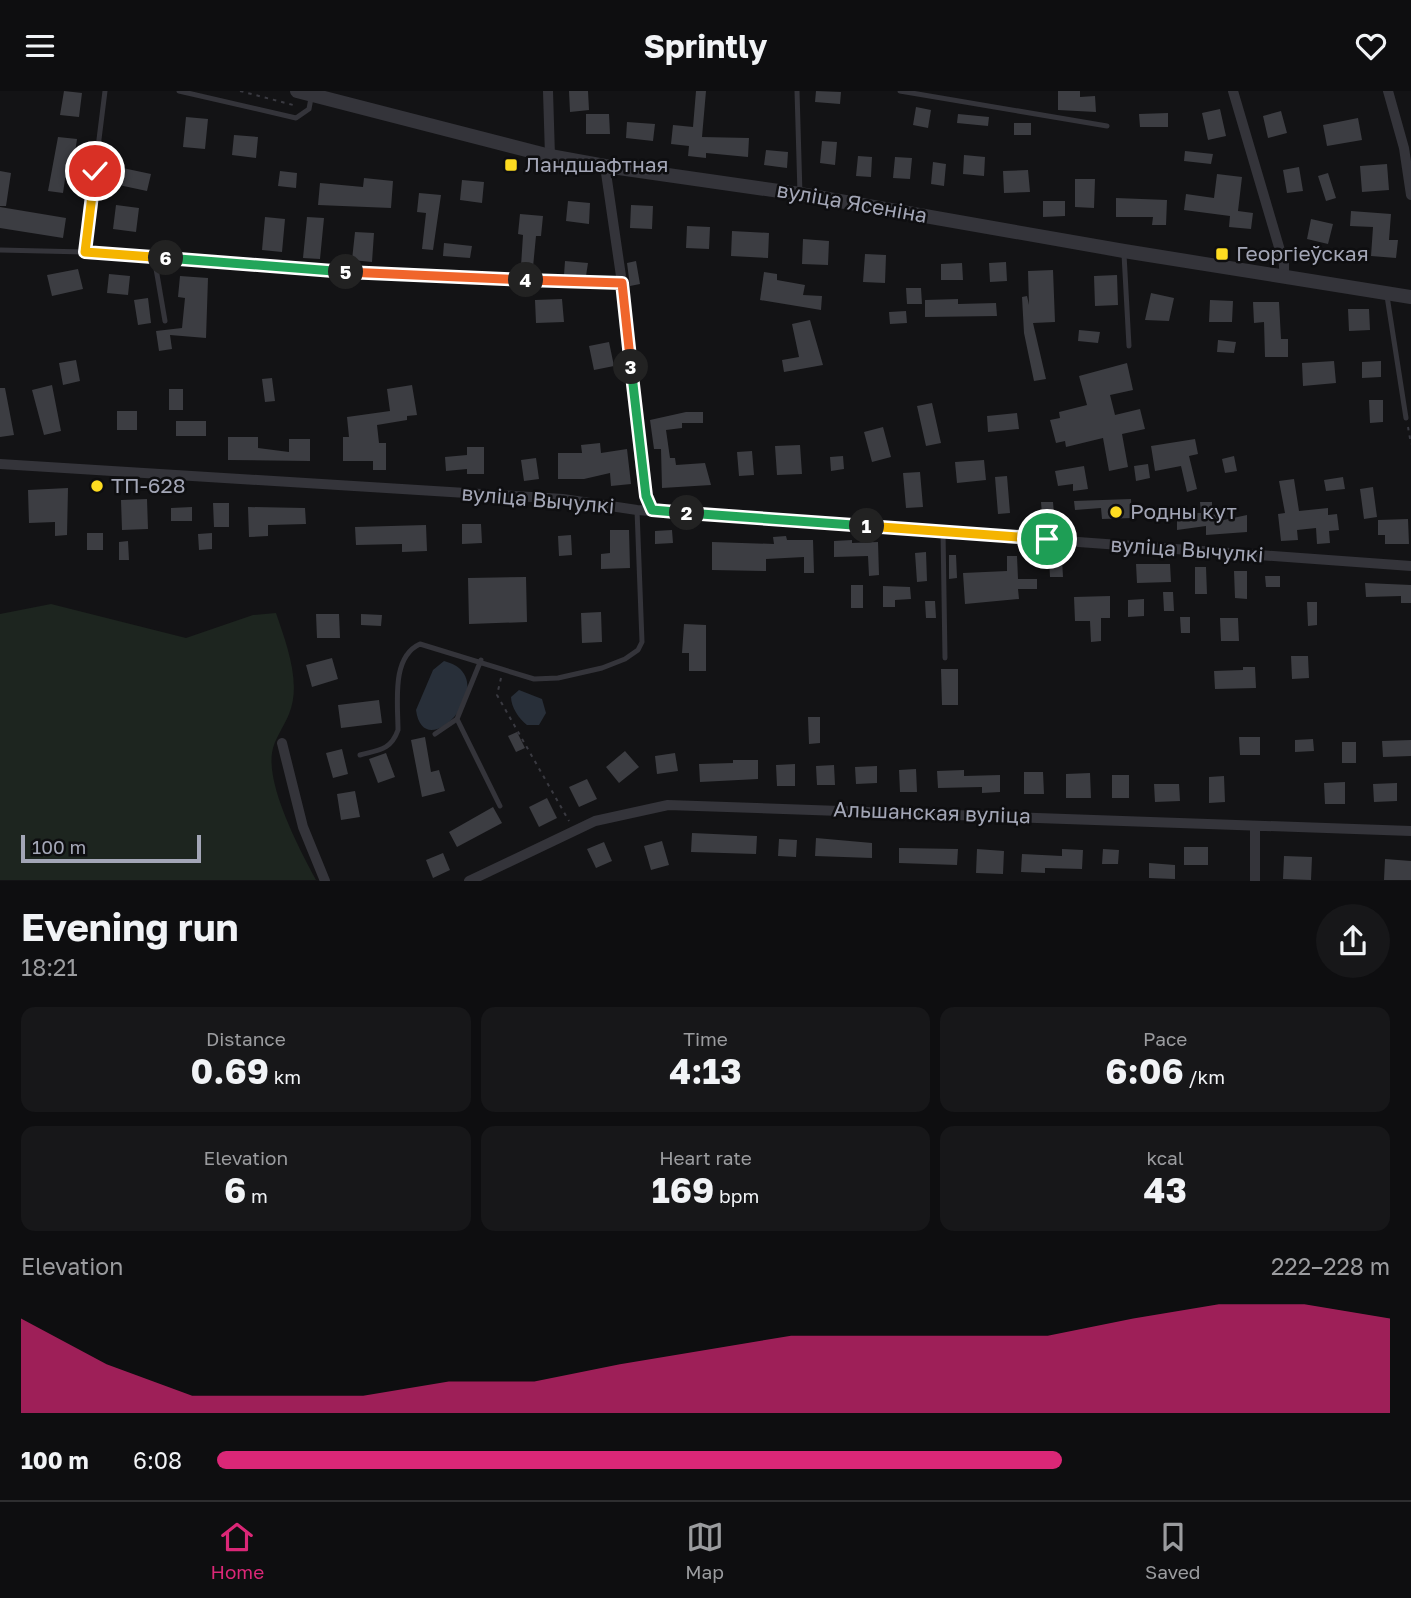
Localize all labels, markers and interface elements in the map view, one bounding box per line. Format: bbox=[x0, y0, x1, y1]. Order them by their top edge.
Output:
icon: menu bbox=[21, 27, 59, 65]
text: Sprintly bbox=[644, 27, 767, 65]
icon: heart bbox=[1352, 27, 1390, 65]
pin bbox=[65, 141, 125, 201]
place label: Ландшафтная bbox=[525, 151, 669, 177]
icon: check bbox=[76, 152, 114, 190]
marker: Ландшафтная bbox=[503, 157, 519, 173]
street label: вуліца Ясеніна bbox=[775, 176, 929, 228]
place label: Георгіеўская bbox=[1236, 240, 1369, 266]
pin: 6 bbox=[148, 241, 184, 275]
text: 6 bbox=[159, 246, 172, 269]
marker: Георгіеўская bbox=[1214, 246, 1230, 262]
pin: 5 bbox=[328, 255, 364, 289]
text: 5 bbox=[340, 260, 351, 283]
pin: 4 bbox=[508, 263, 544, 297]
text: 4 bbox=[520, 268, 531, 291]
pin: 3 bbox=[614, 349, 648, 385]
text: 3 bbox=[625, 355, 636, 378]
place label: ТП-628 bbox=[111, 472, 185, 498]
marker: ТП-628 bbox=[89, 478, 105, 494]
street label: вуліца Вычулкі bbox=[461, 479, 616, 519]
pin: 2 bbox=[670, 495, 704, 531]
place label: Родны кут bbox=[1130, 498, 1237, 524]
text: 2 bbox=[681, 501, 692, 524]
marker: Родны кут bbox=[1108, 504, 1124, 520]
pin: 1 bbox=[850, 509, 884, 543]
pin bbox=[1017, 509, 1077, 569]
text: 1 bbox=[862, 514, 871, 537]
icon: arrive bbox=[1028, 520, 1066, 558]
street label: вуліца Вычулкі bbox=[1110, 531, 1265, 567]
street label: Альшанская вуліца bbox=[833, 796, 1031, 828]
scale bar bbox=[21, 831, 201, 863]
text: 100 m bbox=[32, 835, 86, 858]
text: Evening run bbox=[21, 904, 239, 949]
button: share bbox=[1316, 904, 1390, 978]
text: 18:21 bbox=[21, 953, 78, 981]
text: Distance bbox=[206, 1027, 286, 1050]
text: Time bbox=[683, 1027, 728, 1050]
text: Pace bbox=[1143, 1027, 1187, 1050]
text: 0.69 bbox=[190, 1050, 269, 1092]
text: 4:13 bbox=[669, 1050, 742, 1092]
text: 6:06 bbox=[1105, 1050, 1184, 1092]
text: km bbox=[269, 1065, 301, 1088]
text: /km bbox=[1184, 1065, 1225, 1088]
text: Elevation bbox=[204, 1146, 288, 1169]
text: Heart rate bbox=[659, 1146, 752, 1169]
text: kcal bbox=[1146, 1146, 1184, 1169]
text: 6 bbox=[224, 1169, 246, 1211]
text: 169 bbox=[652, 1169, 714, 1211]
text: 43 bbox=[1144, 1169, 1187, 1211]
text: m bbox=[246, 1184, 268, 1207]
text: bpm bbox=[714, 1184, 759, 1207]
text: Elevation bbox=[21, 1252, 123, 1280]
text: 222–228 m bbox=[1271, 1252, 1390, 1280]
text: 100 m bbox=[21, 1446, 89, 1474]
text: 6:08 bbox=[133, 1446, 182, 1474]
tab: Home bbox=[211, 1518, 264, 1583]
tab: Map bbox=[685, 1518, 724, 1583]
tab: Saved bbox=[1145, 1518, 1200, 1583]

